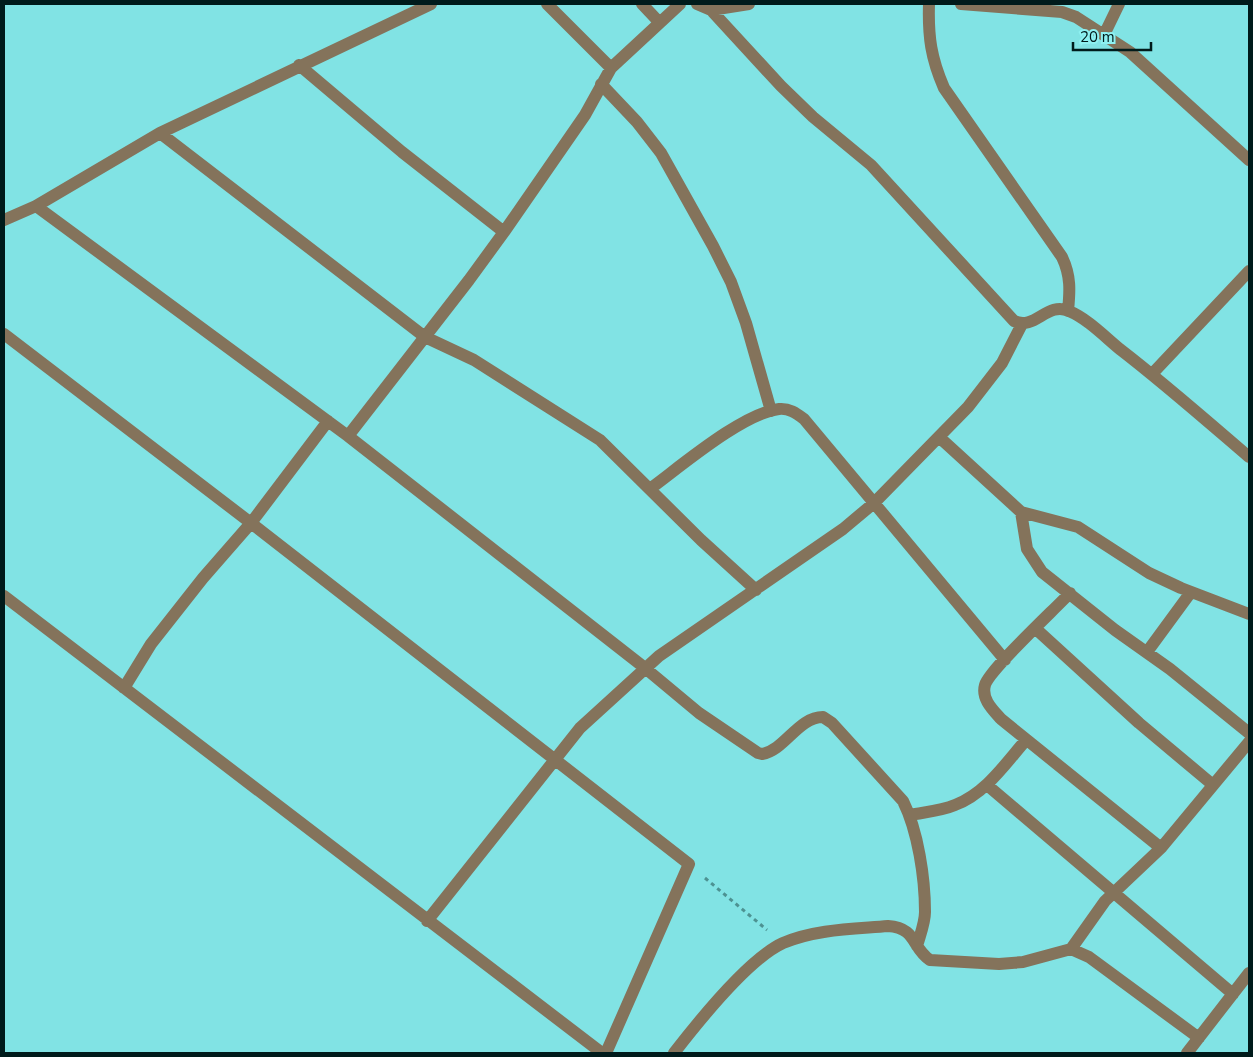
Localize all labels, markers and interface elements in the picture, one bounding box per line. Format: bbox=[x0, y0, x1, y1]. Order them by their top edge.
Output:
scale bar bbox=[1073, 20, 1150, 52]
text: 20 m bbox=[1080, 27, 1115, 47]

